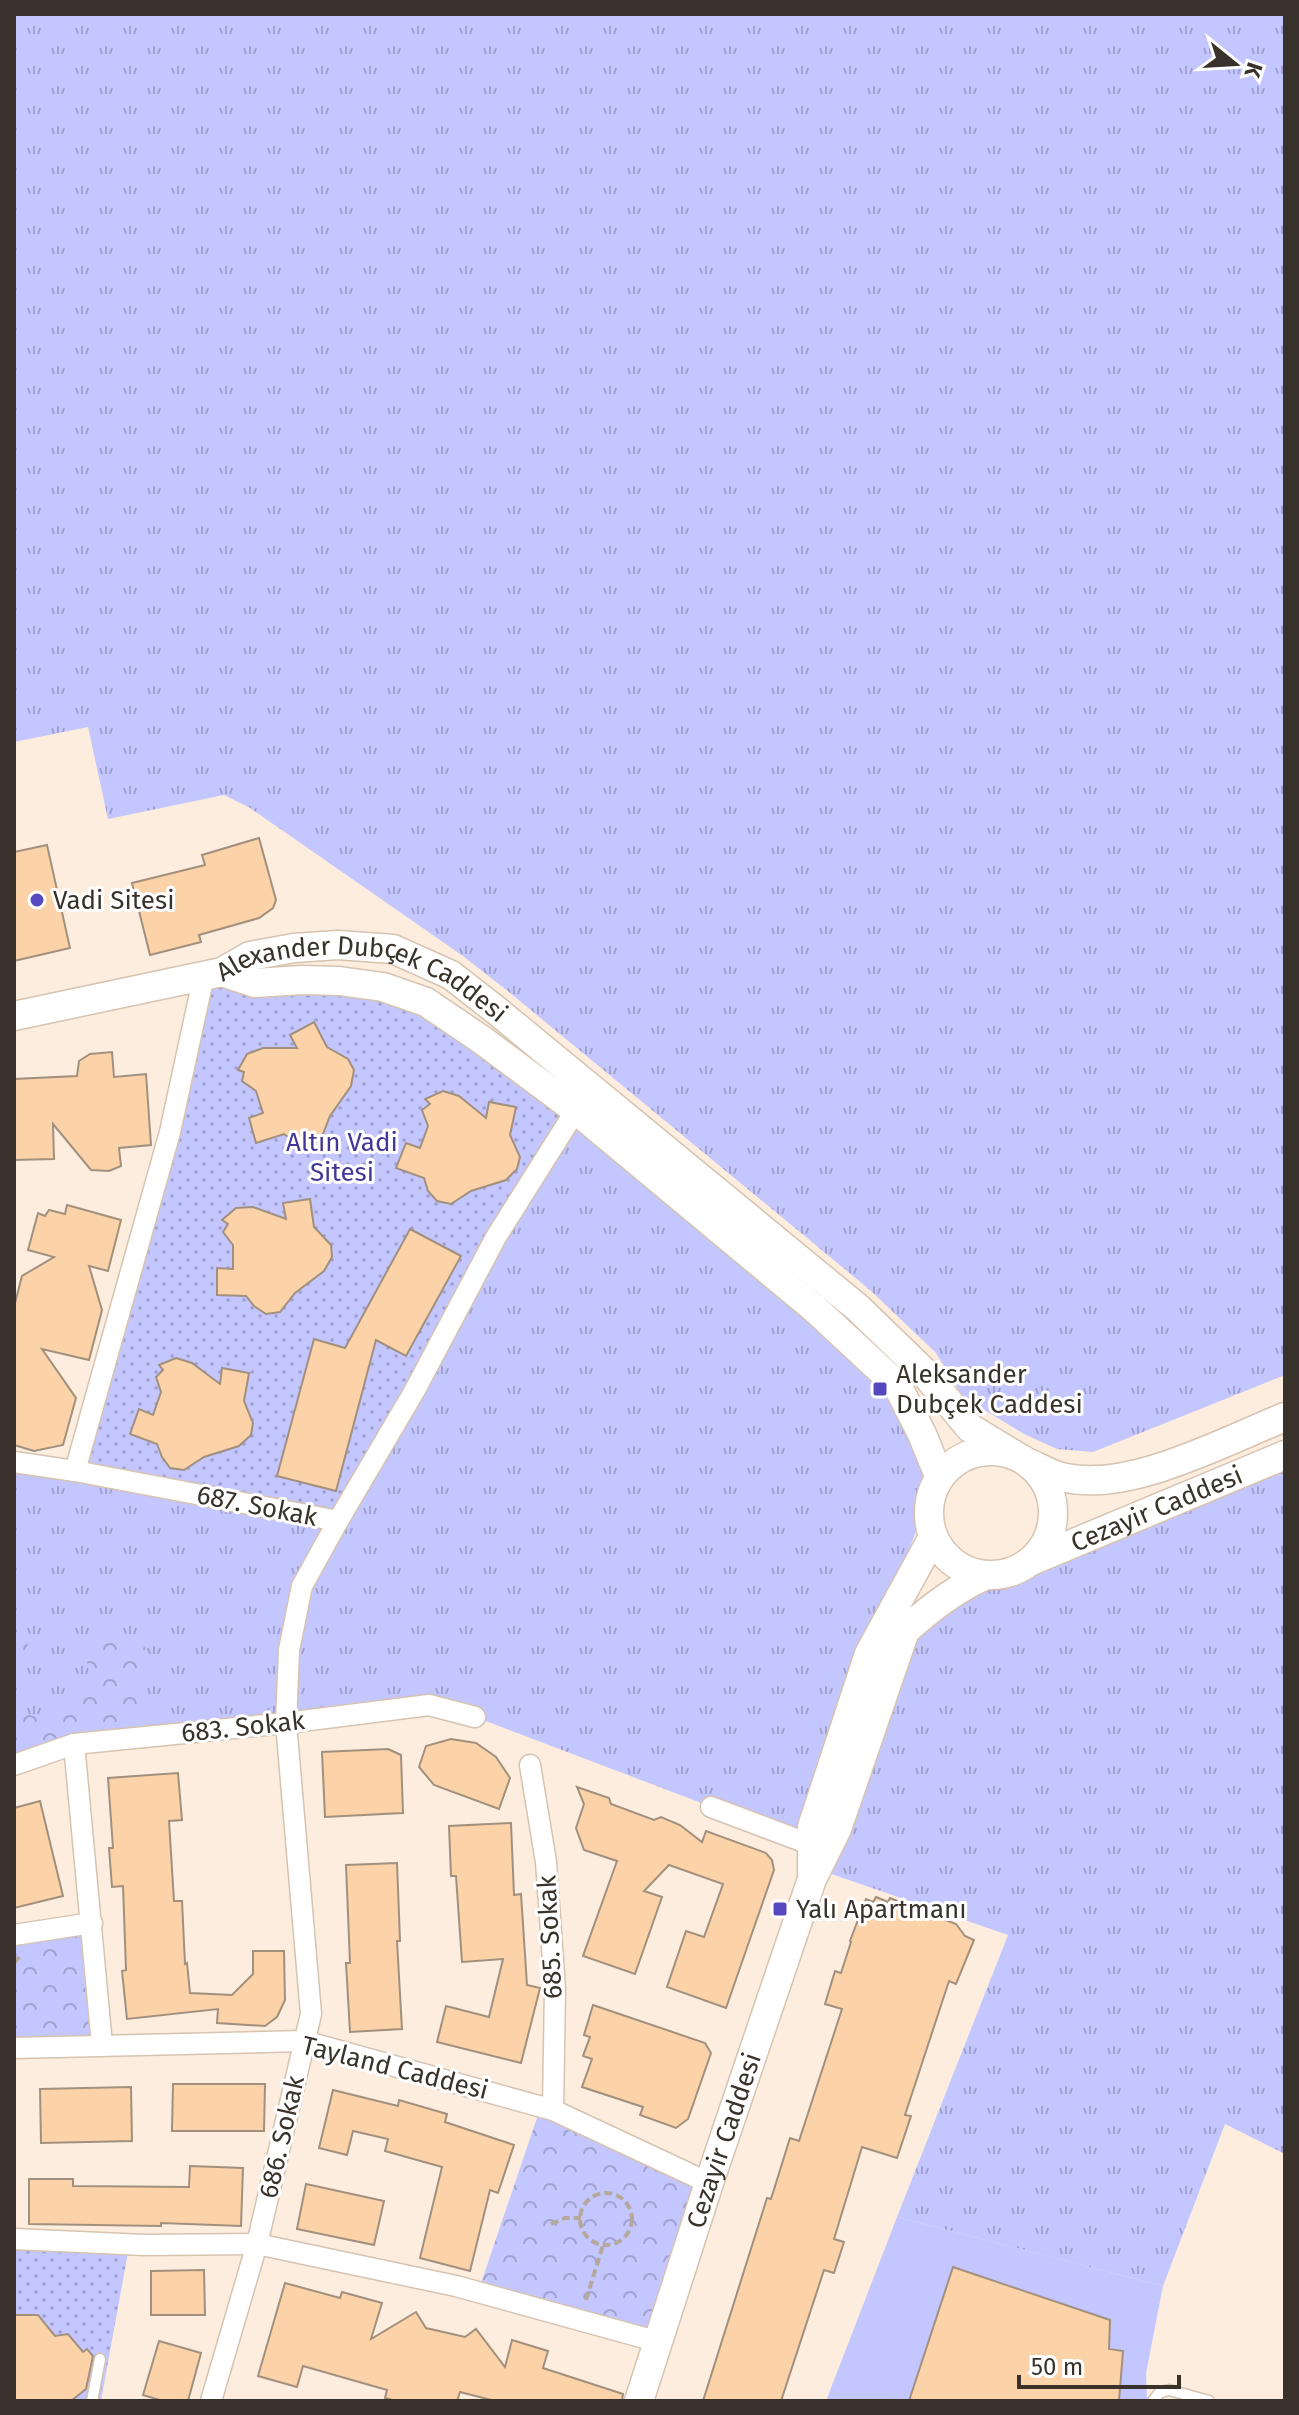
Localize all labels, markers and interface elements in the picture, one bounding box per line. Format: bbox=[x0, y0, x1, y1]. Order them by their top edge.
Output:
north arrow bbox=[1195, 24, 1275, 104]
text: K bbox=[1238, 59, 1269, 82]
place label: Vadi Sitesi bbox=[53, 885, 174, 916]
marker: Vadi Sitesi bbox=[28, 891, 46, 909]
street label: Alexander Dubçek Caddesi bbox=[211, 929, 514, 1029]
park label: Altın Vadi Sitesi bbox=[286, 1127, 398, 1188]
place label: Aleksander Dubçek Caddesi bbox=[896, 1359, 1083, 1420]
marker: Aleksander Dubçek Caddesi bbox=[871, 1380, 889, 1398]
street label: Cezayir Caddesi bbox=[1066, 1459, 1247, 1558]
street label: 687. Sokak bbox=[194, 1479, 321, 1533]
street label: 683. Sokak bbox=[180, 1705, 307, 1749]
street label: 685. Sokak bbox=[531, 1874, 569, 2000]
place label: Yalı Apartmanı bbox=[796, 1894, 967, 1925]
marker: Yalı Apartmanı bbox=[771, 1900, 789, 1918]
street label: Tayland Caddesi bbox=[298, 2030, 492, 2106]
street label: Cezayir Caddesi bbox=[680, 2049, 768, 2232]
street label: 686. Sokak bbox=[253, 2072, 311, 2201]
scale bar bbox=[1019, 2339, 1179, 2389]
text: 50 m bbox=[1031, 2353, 1083, 2381]

